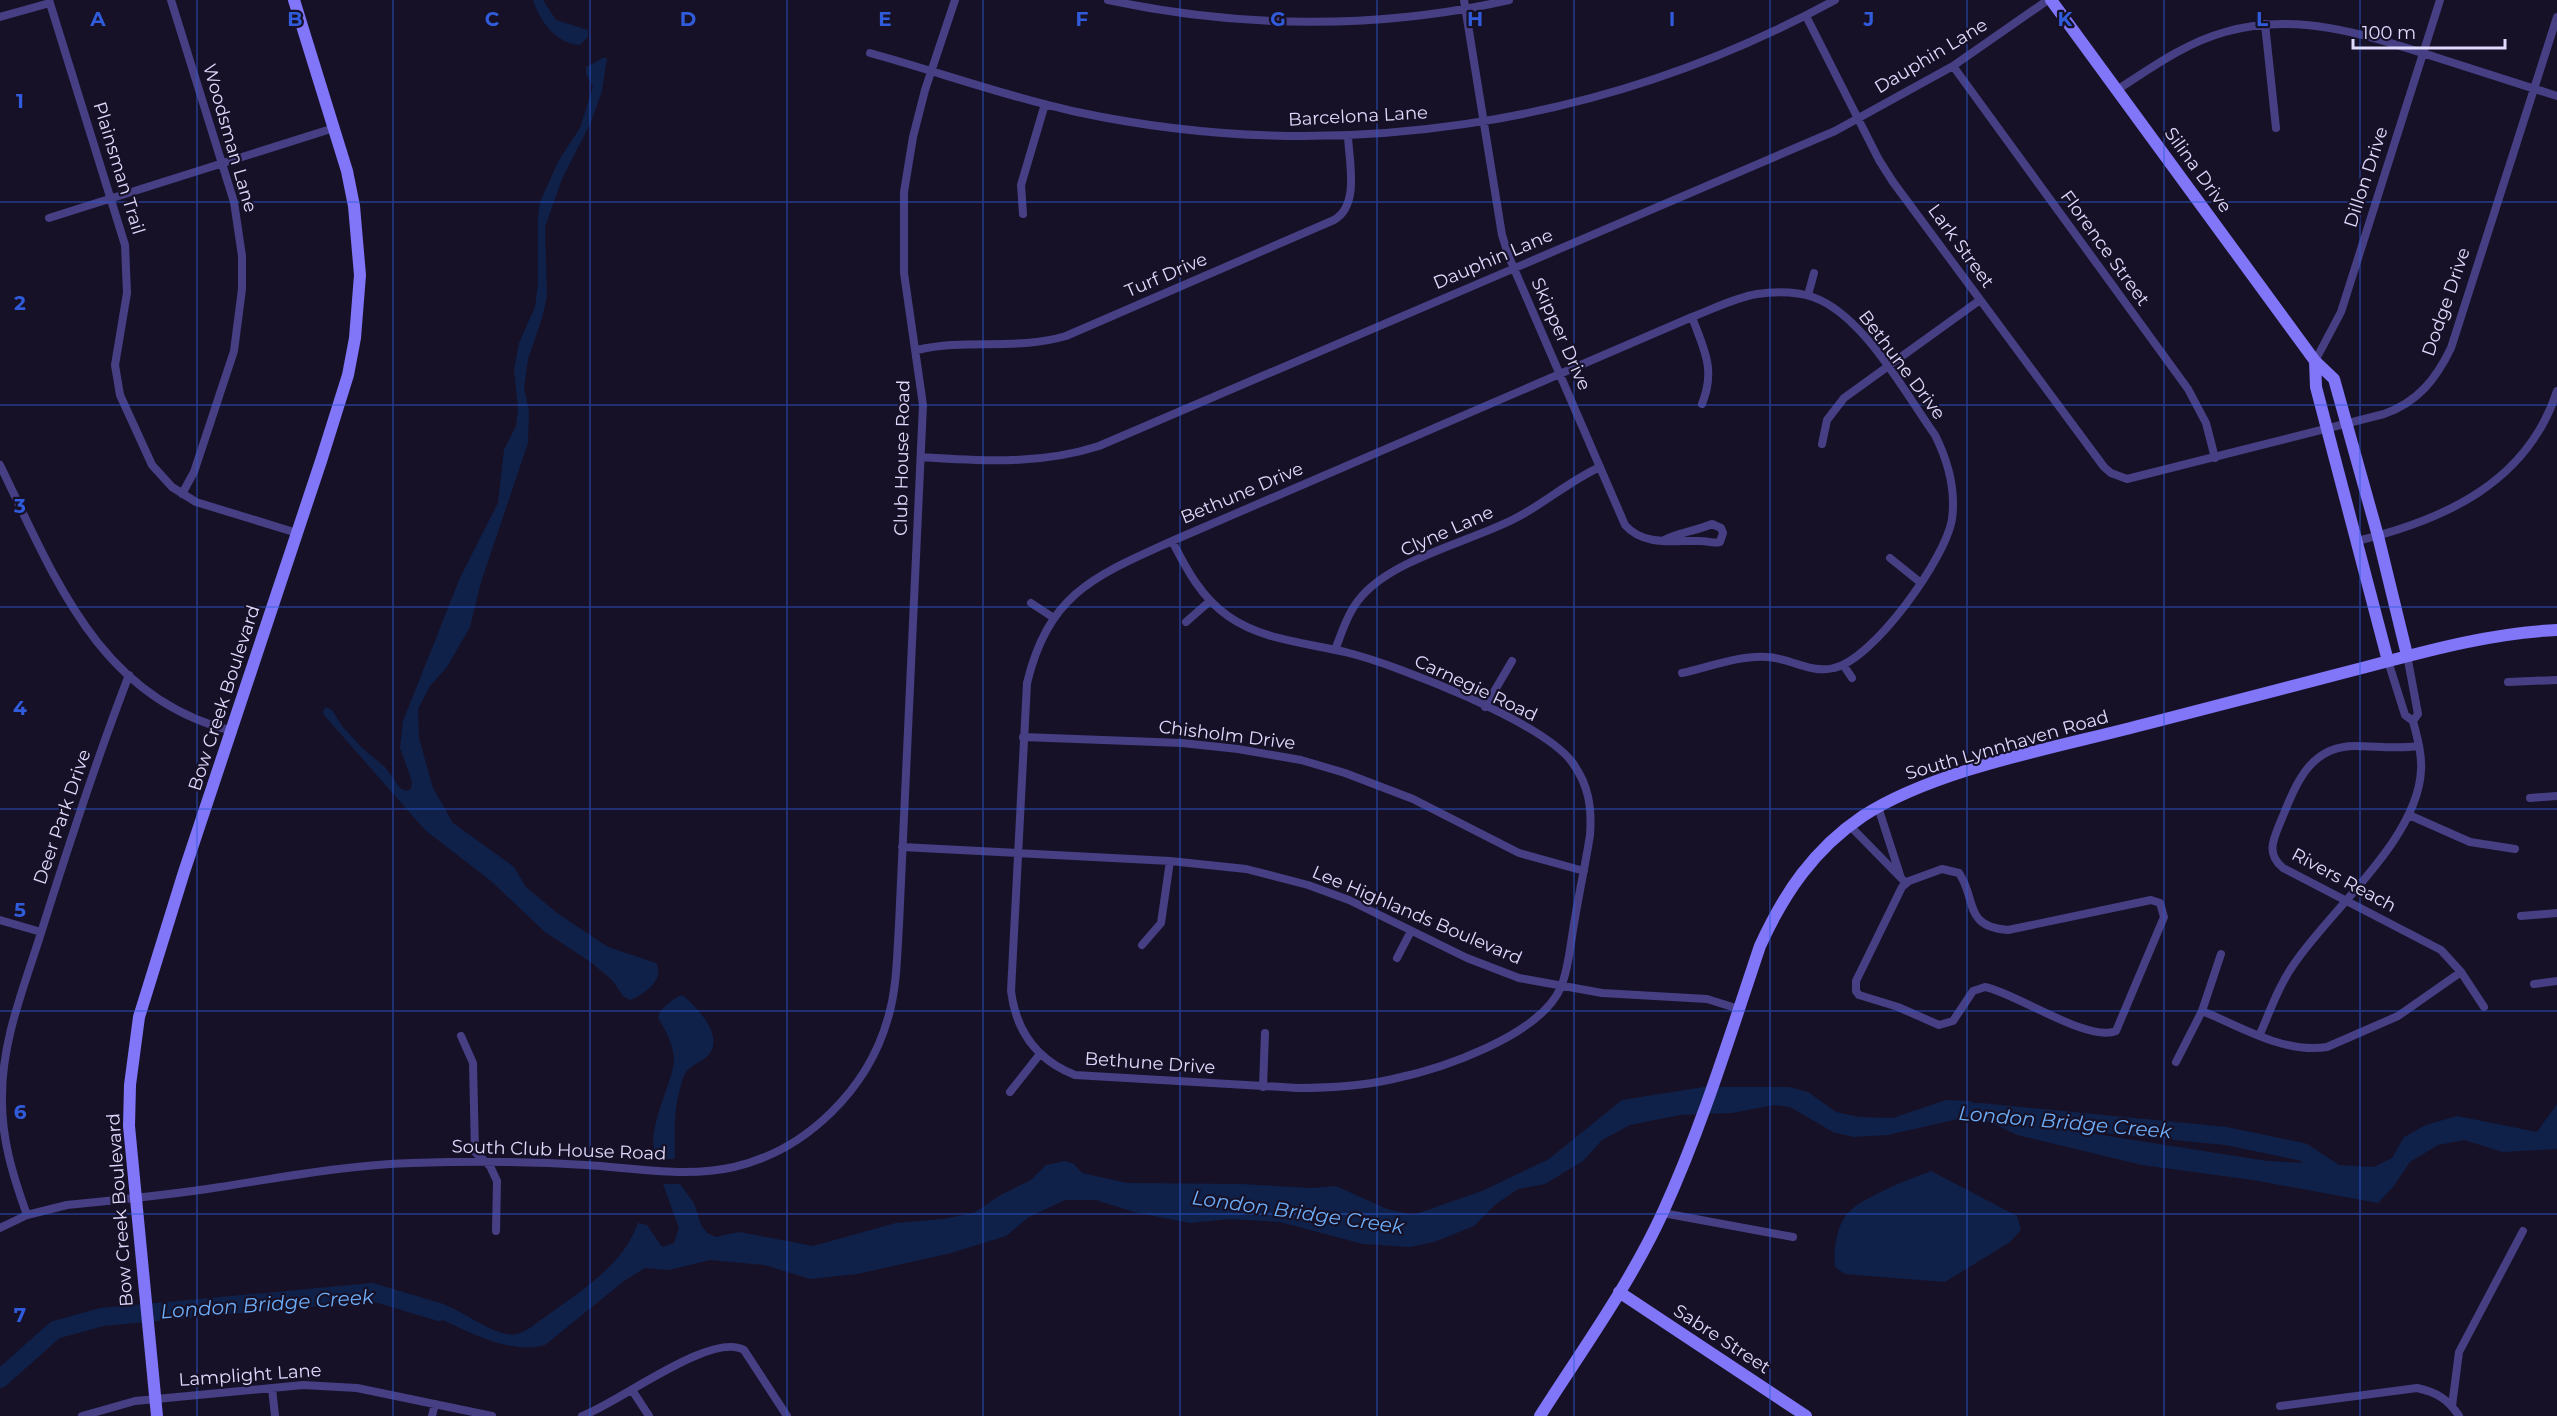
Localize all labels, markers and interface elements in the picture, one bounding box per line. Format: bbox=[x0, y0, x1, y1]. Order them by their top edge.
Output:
text: A bbox=[89, 7, 106, 31]
text: B bbox=[287, 7, 303, 31]
text: C bbox=[485, 7, 500, 31]
text: D bbox=[680, 7, 696, 31]
text: E bbox=[878, 7, 892, 31]
text: F bbox=[1076, 7, 1089, 31]
text: G bbox=[1270, 7, 1286, 31]
text: H bbox=[1467, 7, 1483, 31]
text: I bbox=[1669, 7, 1675, 31]
text: J bbox=[1863, 7, 1874, 31]
text: K bbox=[2058, 7, 2074, 31]
text: L bbox=[2256, 7, 2268, 31]
scale bar bbox=[2353, 12, 2504, 50]
street label: Dauphin Lane bbox=[1870, 14, 1992, 98]
text: 100 m bbox=[2362, 22, 2416, 44]
street label: Woodsman Lane bbox=[198, 61, 262, 215]
text: 1 bbox=[16, 89, 24, 113]
street label: Plainsman Trail bbox=[88, 99, 150, 237]
street label: Barcelona Lane bbox=[1288, 101, 1429, 131]
street label: Silina Drive bbox=[2160, 123, 2236, 217]
street label: Dillon Drive bbox=[2339, 124, 2393, 230]
street label: Florence Street bbox=[2056, 186, 2154, 310]
street label: Lark Street bbox=[1923, 200, 1999, 292]
street label: Dauphin Lane bbox=[1430, 224, 1556, 294]
street label: Dodge Drive bbox=[2417, 245, 2475, 359]
street label: Turf Drive bbox=[1121, 248, 1211, 302]
street label: Skipper Drive bbox=[1526, 274, 1596, 394]
text: 2 bbox=[14, 291, 26, 315]
street label: Bethune Drive bbox=[1854, 306, 1950, 424]
street label: Club House Road bbox=[890, 380, 914, 536]
street label: Bethune Drive bbox=[1177, 457, 1307, 529]
text: 3 bbox=[13, 494, 26, 518]
street label: Clyne Lane bbox=[1397, 501, 1497, 561]
street label: Bow Creek Boulevard bbox=[184, 602, 264, 794]
street label: Carnegie Road bbox=[1411, 650, 1541, 726]
text: 4 bbox=[13, 696, 27, 720]
street label: South Lynnhaven Road bbox=[1903, 705, 2111, 785]
street label: Chisholm Drive bbox=[1157, 716, 1297, 754]
street label: Deer Park Drive bbox=[29, 746, 95, 887]
street label: Rivers Reach bbox=[2288, 843, 2400, 917]
street label: Lee Highlands Boulevard bbox=[1309, 861, 1525, 969]
text: 5 bbox=[14, 898, 26, 922]
street label: Bethune Drive bbox=[1084, 1047, 1216, 1079]
text: 6 bbox=[14, 1100, 27, 1124]
water label: London Bridge Creek bbox=[1958, 1101, 2174, 1143]
street label: Bow Creek Boulevard bbox=[102, 1113, 138, 1307]
street label: South Club House Road bbox=[451, 1135, 667, 1165]
water label: London Bridge Creek bbox=[1191, 1185, 1407, 1239]
water label: London Bridge Creek bbox=[160, 1285, 376, 1323]
street label: Sabre Street bbox=[1670, 1300, 1774, 1378]
text: 7 bbox=[14, 1303, 26, 1327]
street label: Lamplight Lane bbox=[178, 1359, 322, 1391]

